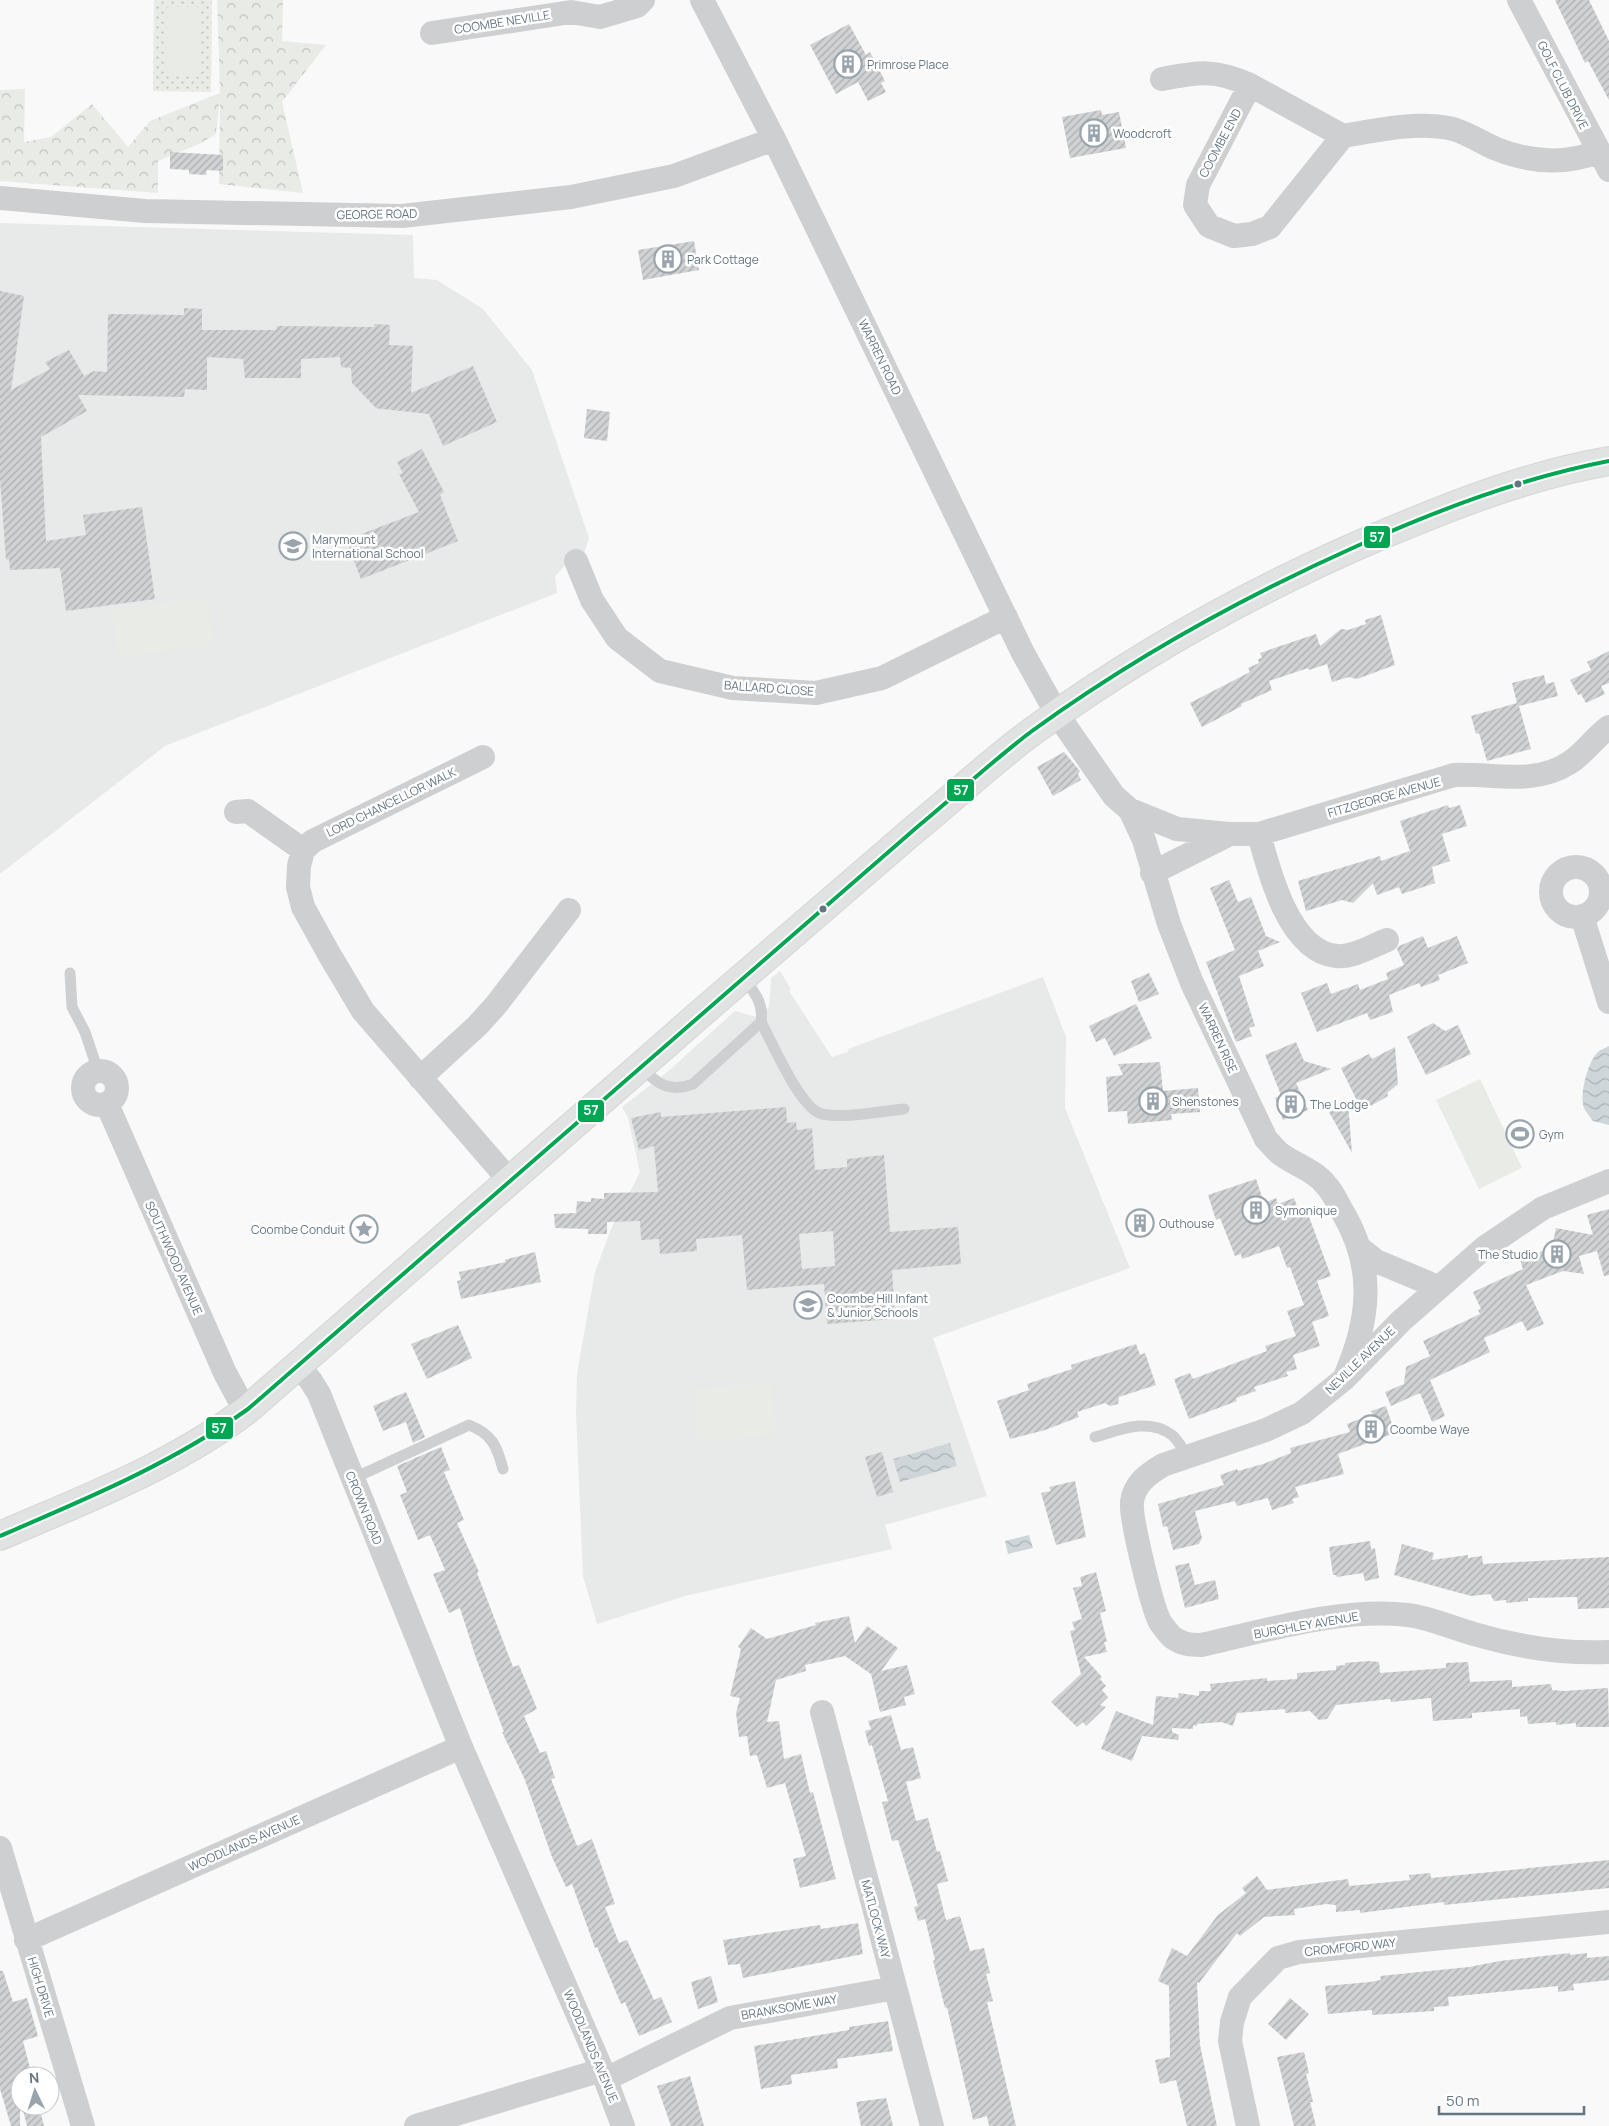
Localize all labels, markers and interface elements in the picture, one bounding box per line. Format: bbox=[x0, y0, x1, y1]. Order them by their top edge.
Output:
street label: COOMBE NEVILLE bbox=[453, 6, 551, 38]
street label: GOLF CLUB DRIVE bbox=[1533, 38, 1593, 132]
building icon: Primrose Place bbox=[833, 49, 863, 79]
place label: Primrose Place bbox=[867, 56, 949, 73]
street label: COOMBE END bbox=[1195, 106, 1245, 180]
building icon: Woodcroft bbox=[1079, 118, 1109, 148]
place label: Woodcroft bbox=[1113, 125, 1172, 142]
street label: GEORGE ROAD bbox=[337, 205, 417, 223]
building icon: Park Cottage bbox=[653, 244, 683, 274]
place label: Park Cottage bbox=[687, 251, 759, 268]
street label: WARREN ROAD bbox=[854, 316, 906, 398]
unlabelled marker bbox=[1513, 479, 1523, 489]
line badge: 57 bbox=[1363, 525, 1391, 549]
text: 57 bbox=[1369, 527, 1385, 546]
school or university icon: Marymount International School bbox=[278, 531, 308, 561]
place label: Marymount International School bbox=[312, 531, 424, 562]
street label: BALLARD CLOSE bbox=[723, 676, 815, 700]
street label: LORD CHANCELLOR WALK bbox=[323, 763, 460, 841]
street label: FITZGEORGE AVENUE bbox=[1326, 773, 1443, 821]
line badge: 57 bbox=[946, 778, 975, 802]
text: 57 bbox=[953, 780, 969, 799]
unlabelled marker bbox=[818, 904, 828, 914]
street label: WARREN RISE bbox=[1194, 1000, 1242, 1076]
building icon: Shenstones bbox=[1138, 1086, 1168, 1116]
building icon: The Lodge bbox=[1276, 1089, 1306, 1119]
place label: Shenstones bbox=[1172, 1093, 1239, 1110]
place label: The Lodge bbox=[1310, 1096, 1368, 1113]
line badge: 57 bbox=[577, 1099, 605, 1123]
text: 57 bbox=[583, 1100, 599, 1119]
sports icon: Gym bbox=[1505, 1119, 1535, 1149]
place label: Gym bbox=[1539, 1126, 1564, 1143]
building icon: Symonique bbox=[1241, 1195, 1271, 1225]
street label: SOUTHWOOD AVENUE bbox=[141, 1198, 207, 1318]
place label: Symonique bbox=[1275, 1202, 1337, 1219]
building icon: Outhouse bbox=[1125, 1208, 1155, 1238]
place icon: Coombe Conduit bbox=[349, 1214, 379, 1244]
place label: Outhouse bbox=[1159, 1215, 1214, 1232]
place label: Coombe Conduit bbox=[251, 1221, 345, 1238]
building icon: The Studio bbox=[1542, 1239, 1572, 1269]
place label: The Studio bbox=[1478, 1246, 1538, 1263]
school or university icon: Coombe Hill Infant & Junior Schools bbox=[793, 1290, 823, 1320]
place label: Coombe Hill Infant & Junior Schools bbox=[827, 1290, 928, 1321]
street label: NEVILLE AVENUE bbox=[1321, 1322, 1399, 1398]
building icon: Coombe Waye bbox=[1356, 1414, 1386, 1444]
line badge: 57 bbox=[205, 1416, 234, 1440]
text: 57 bbox=[211, 1418, 227, 1437]
place label: Coombe Waye bbox=[1390, 1421, 1470, 1438]
street label: CROWN ROAD bbox=[342, 1469, 386, 1547]
street label: BURGHLEY AVENUE bbox=[1252, 1607, 1360, 1643]
street label: WOODLANDS AVENUE bbox=[185, 1811, 303, 1875]
street label: MATLOCK WAY bbox=[857, 1878, 895, 1960]
street label: CROMFORD WAY bbox=[1304, 1934, 1397, 1960]
street label: HIGH DRIVE bbox=[24, 1955, 58, 2020]
street label: WOODLANDS AVENUE bbox=[560, 1987, 622, 2105]
street label: BRANKSOME WAY bbox=[740, 1990, 838, 2024]
north arrow bbox=[10, 2066, 60, 2116]
text: N bbox=[28, 2068, 40, 2087]
scale bar bbox=[1439, 2084, 1584, 2116]
text: 50 m bbox=[1446, 2090, 1480, 2111]

